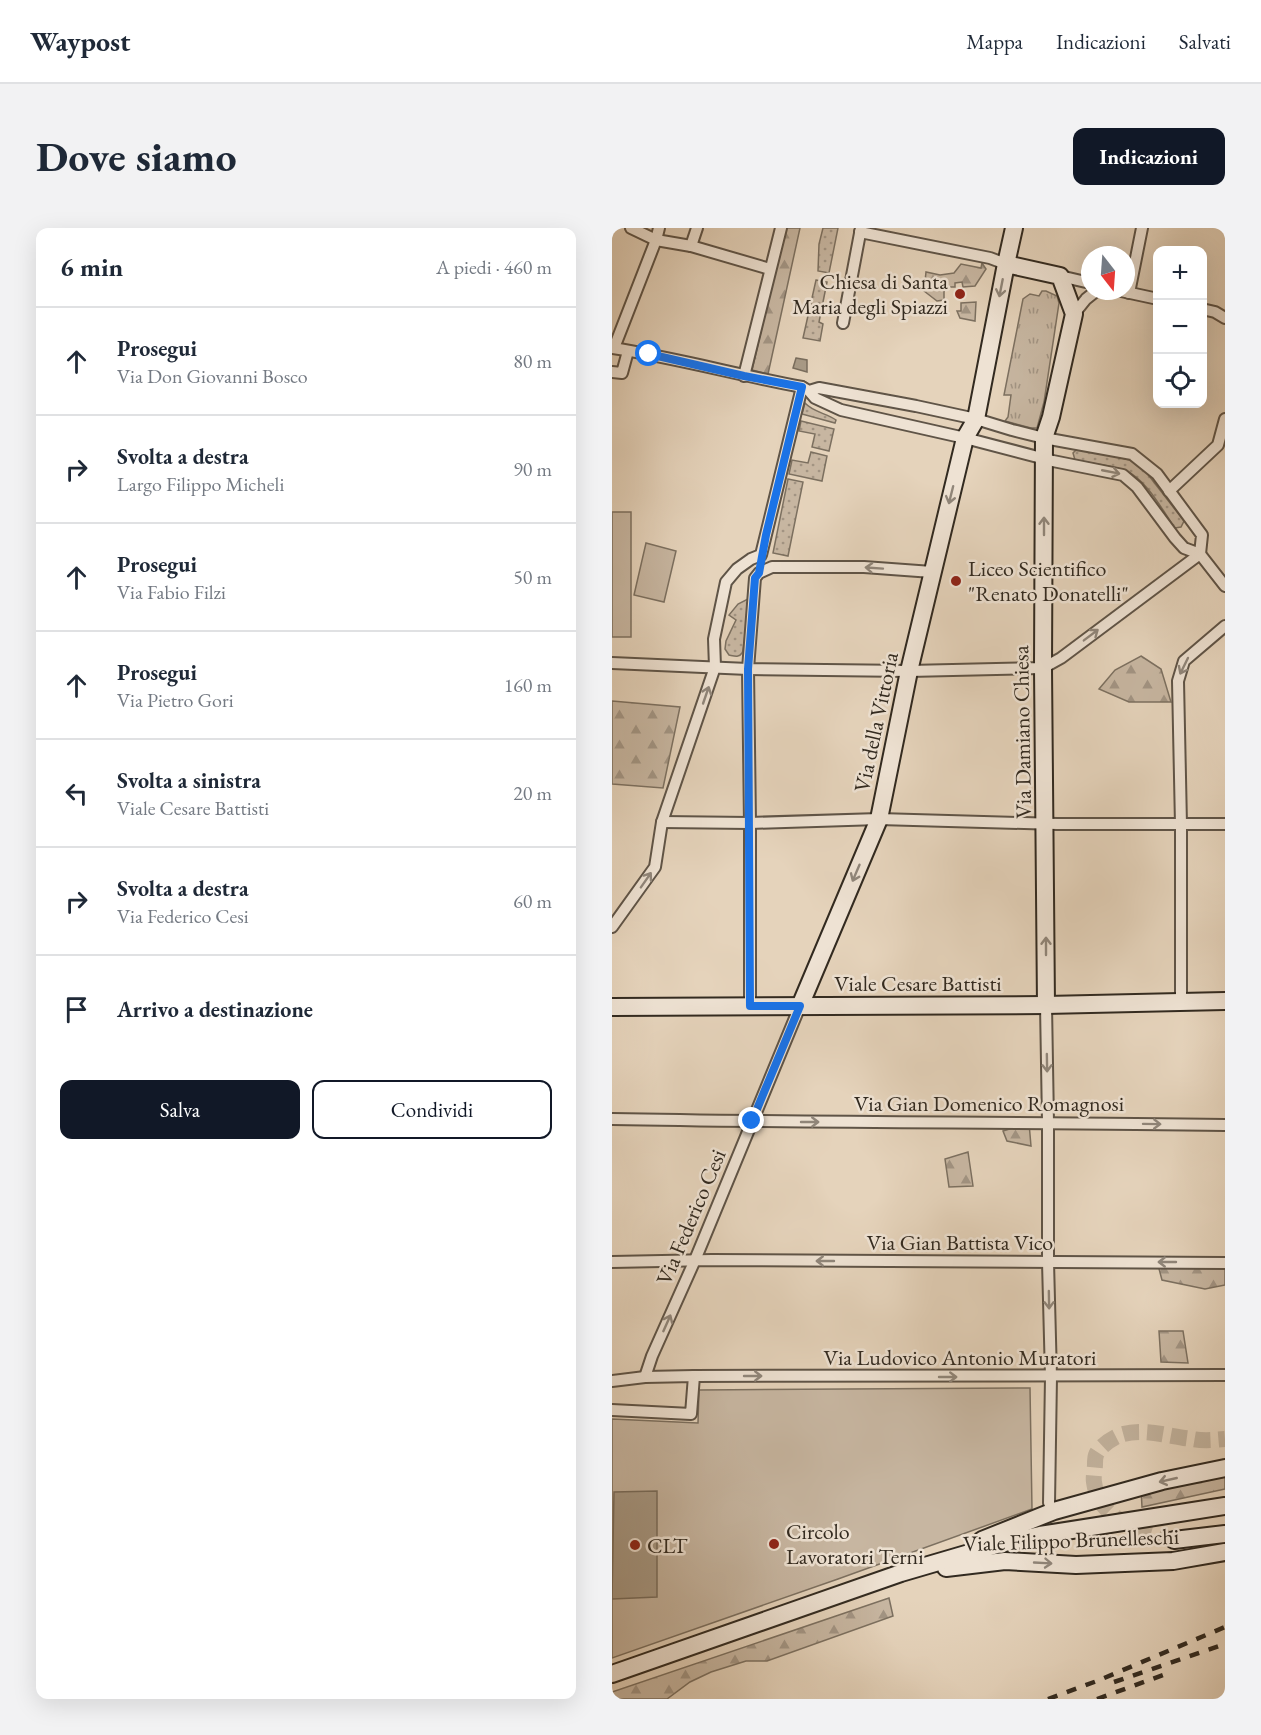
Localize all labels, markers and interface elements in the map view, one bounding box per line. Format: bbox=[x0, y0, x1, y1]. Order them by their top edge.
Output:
text: Waypost bbox=[30, 23, 131, 59]
text: Mappa bbox=[966, 28, 1023, 55]
text: Indicazioni bbox=[1056, 28, 1146, 55]
text: Salvati bbox=[1179, 28, 1231, 55]
button: Indicazioni bbox=[1073, 128, 1225, 185]
text: Dove siamo bbox=[36, 129, 237, 184]
north arrow bbox=[1081, 246, 1135, 300]
map controls bbox=[1153, 246, 1207, 408]
button: + bbox=[1153, 246, 1207, 300]
text: 6 min bbox=[60, 250, 123, 284]
text: A piedi · 460 m bbox=[436, 254, 552, 280]
place label: Chiesa di Santa Maria degli Spiazzi bbox=[792, 267, 948, 321]
one-way arrow bbox=[995, 277, 1006, 297]
marker: Chiesa di Santa Maria degli Spiazzi bbox=[953, 287, 967, 301]
button: − bbox=[1153, 300, 1207, 354]
text: Prosegui bbox=[117, 334, 197, 363]
route start bbox=[635, 340, 661, 366]
icon: ahead bbox=[60, 345, 93, 378]
text: 80 m bbox=[513, 348, 552, 374]
button: locate bbox=[1153, 354, 1207, 408]
text: Via Don Giovanni Bosco bbox=[117, 363, 308, 389]
text: Svolta a destra bbox=[117, 442, 249, 471]
icon: right bbox=[60, 453, 93, 486]
text: 90 m bbox=[513, 456, 552, 482]
one-way arrow bbox=[1100, 467, 1120, 478]
text: Largo Filippo Micheli bbox=[117, 471, 284, 497]
one-way arrow bbox=[944, 485, 956, 504]
one-way arrow bbox=[1039, 516, 1050, 536]
text: Prosegui bbox=[117, 550, 197, 579]
place label: Liceo Scientifico "Renato Donatelli" bbox=[968, 554, 1129, 608]
icon: ahead bbox=[60, 561, 93, 594]
one-way arrow bbox=[864, 562, 884, 573]
text: 50 m bbox=[513, 564, 552, 590]
marker: Liceo Scientifico "Renato Donatelli" bbox=[949, 574, 963, 588]
text: Via Fabio Filzi bbox=[117, 579, 226, 605]
one-way arrow bbox=[1083, 629, 1099, 641]
street label: Via Damiano Chiesa bbox=[1006, 645, 1038, 819]
street label: Via della Vittoria bbox=[847, 649, 905, 795]
one-way arrow bbox=[1178, 657, 1190, 675]
text: Prosegui bbox=[117, 658, 197, 687]
icon: ahead bbox=[60, 669, 93, 702]
text: 160 m bbox=[504, 672, 552, 698]
one-way arrow bbox=[701, 686, 712, 705]
text: Via Pietro Gori bbox=[117, 687, 234, 713]
text: Svolta a sinistra bbox=[117, 766, 261, 795]
icon: left bbox=[60, 777, 93, 810]
text: 20 m bbox=[513, 780, 552, 806]
text: Viale Cesare Battisti bbox=[117, 795, 269, 821]
one-way arrow bbox=[850, 864, 861, 882]
one-way arrow bbox=[640, 872, 652, 888]
text: Svolta a destra bbox=[117, 874, 249, 903]
icon: right bbox=[60, 885, 93, 918]
text: 60 m bbox=[513, 888, 552, 914]
text: Via Federico Cesi bbox=[117, 903, 249, 929]
one-way arrow bbox=[1040, 937, 1052, 957]
street label: Viale Cesare Battisti bbox=[834, 969, 1002, 998]
icon: arrive bbox=[60, 993, 93, 1026]
text: Arrivo a destinazione bbox=[117, 995, 313, 1024]
one-way arrow bbox=[1041, 1053, 1053, 1073]
button: Salva bbox=[60, 1080, 300, 1139]
button: Condividi bbox=[312, 1080, 552, 1139]
street label: Via Gian Domenico Romagnosi bbox=[854, 1089, 1124, 1118]
route end bbox=[738, 1107, 764, 1133]
one-way arrow bbox=[800, 1116, 820, 1128]
one-way arrow bbox=[1142, 1118, 1162, 1130]
street label: Via Federico Cesi bbox=[649, 1145, 733, 1289]
street label: Via Gian Battista Vico bbox=[867, 1228, 1053, 1257]
one-way arrow bbox=[815, 1255, 835, 1267]
one-way arrow bbox=[1157, 1256, 1177, 1268]
one-way arrow bbox=[1043, 1290, 1055, 1310]
one-way arrow bbox=[661, 1315, 673, 1333]
street label: Via Ludovico Antonio Muratori bbox=[824, 1343, 1096, 1372]
one-way arrow bbox=[742, 1370, 762, 1382]
one-way arrow bbox=[937, 1371, 957, 1383]
one-way arrow bbox=[1159, 1475, 1178, 1486]
place label: Circolo Lavoratori Terni bbox=[786, 1517, 924, 1571]
street label: Viale Filippo Brunelleschi bbox=[962, 1522, 1180, 1558]
place label: CLT bbox=[647, 1531, 688, 1560]
marker: Circolo Lavoratori Terni bbox=[767, 1537, 781, 1551]
marker: CLT bbox=[628, 1538, 642, 1552]
one-way arrow bbox=[1032, 1558, 1052, 1569]

